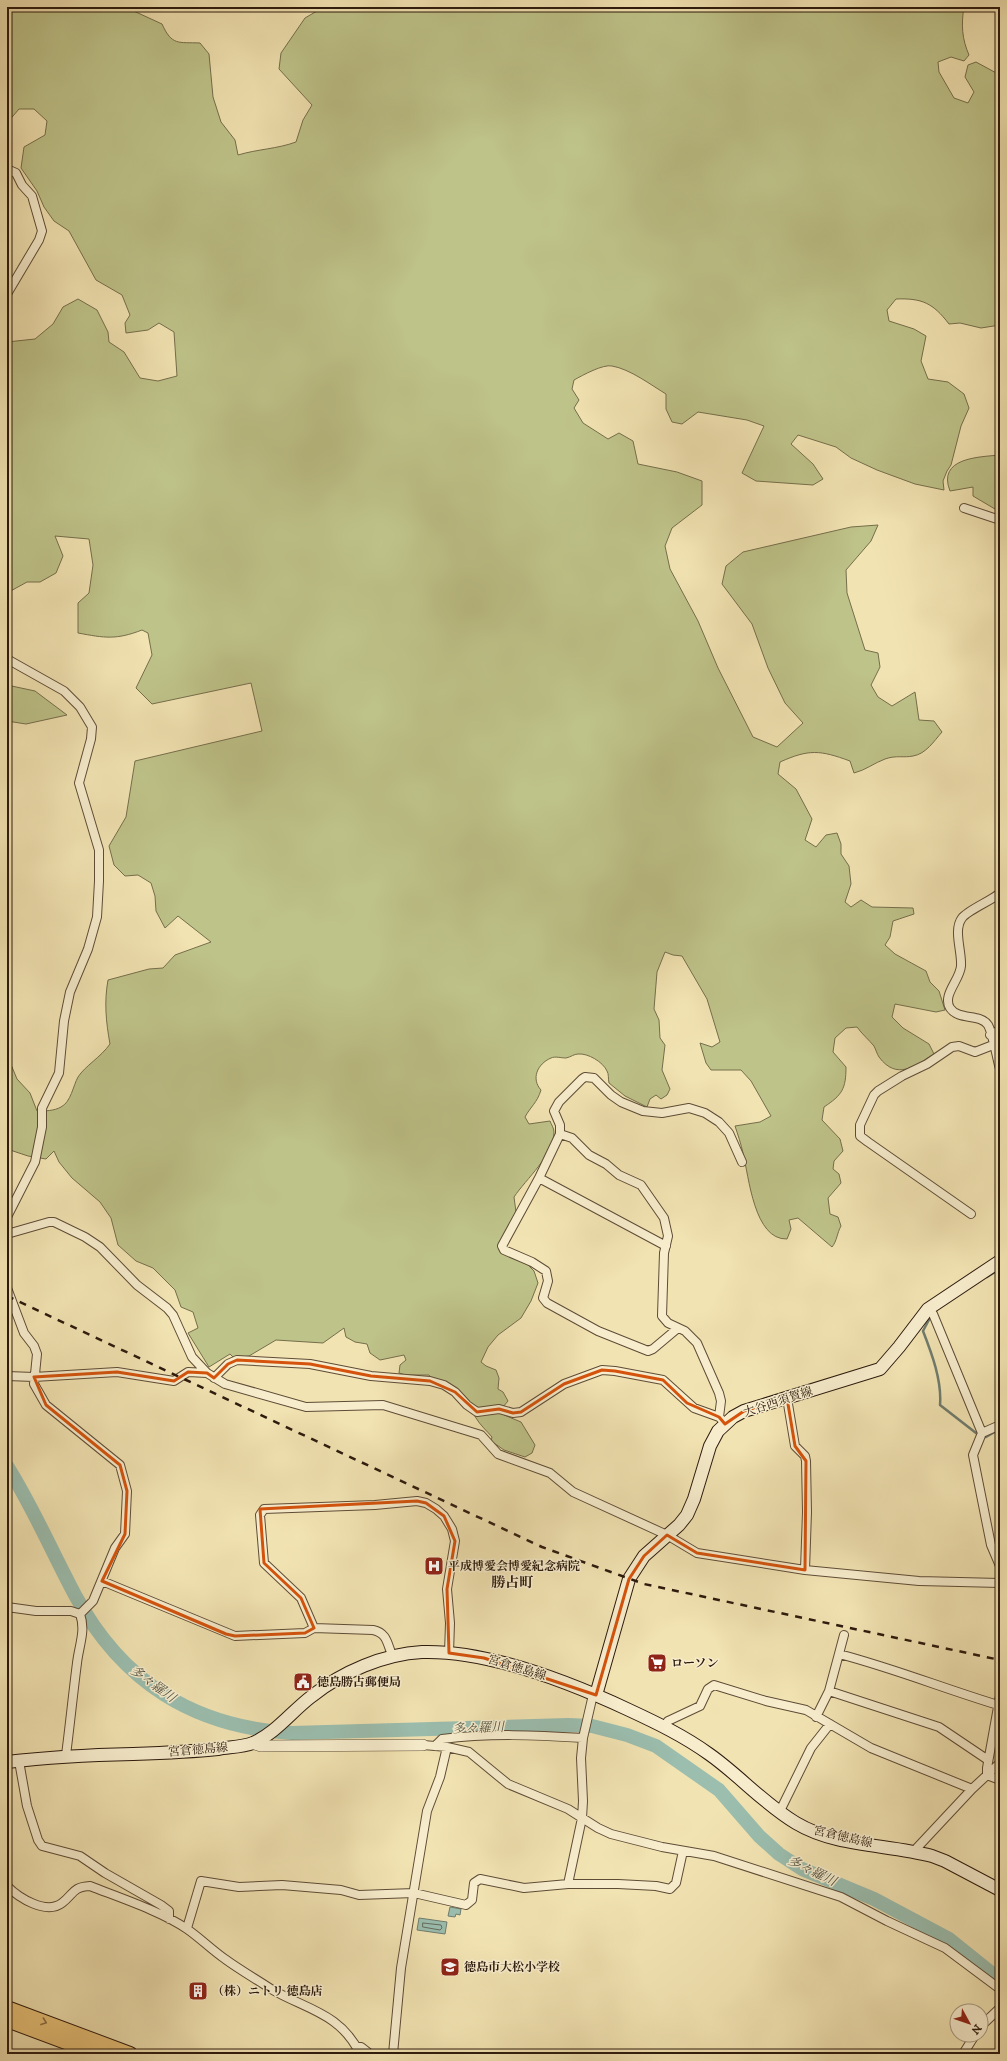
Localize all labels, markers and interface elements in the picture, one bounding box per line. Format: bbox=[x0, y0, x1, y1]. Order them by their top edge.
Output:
street label: 大谷西須賀線 bbox=[741, 1384, 815, 1420]
hospital icon: 平成博愛会博愛紀念病院 bbox=[423, 1555, 445, 1577]
place label: 平成博愛会博愛紀念病院 bbox=[448, 1559, 580, 1574]
district label: 勝占町 bbox=[491, 1574, 534, 1592]
street label: 宮倉徳島線 bbox=[486, 1652, 548, 1684]
supermarket icon: ローソン bbox=[646, 1652, 668, 1674]
place label: ローソン bbox=[671, 1656, 719, 1671]
water label: 多々羅川 bbox=[127, 1662, 180, 1707]
public building icon: 徳島勝占郵便局 bbox=[292, 1671, 314, 1693]
place label: 徳島勝占郵便局 bbox=[317, 1675, 401, 1690]
water label: 多々羅川 bbox=[452, 1719, 506, 1737]
street label: 宮倉徳島線 bbox=[167, 1740, 229, 1760]
street label: 宮倉徳島線 bbox=[812, 1823, 874, 1851]
water label: 多々羅川 bbox=[785, 1852, 841, 1890]
school or university icon: 徳島市大松小学校 bbox=[439, 1956, 461, 1978]
place label: 徳島市大松小学校 bbox=[464, 1960, 560, 1975]
building icon: （株）ニトリ 徳島店 bbox=[187, 1980, 209, 2002]
place label: （株）ニトリ 徳島店 bbox=[212, 1984, 323, 1999]
north arrow bbox=[949, 2003, 989, 2043]
one-way arrow bbox=[40, 2017, 47, 2026]
text: N bbox=[968, 2021, 984, 2037]

